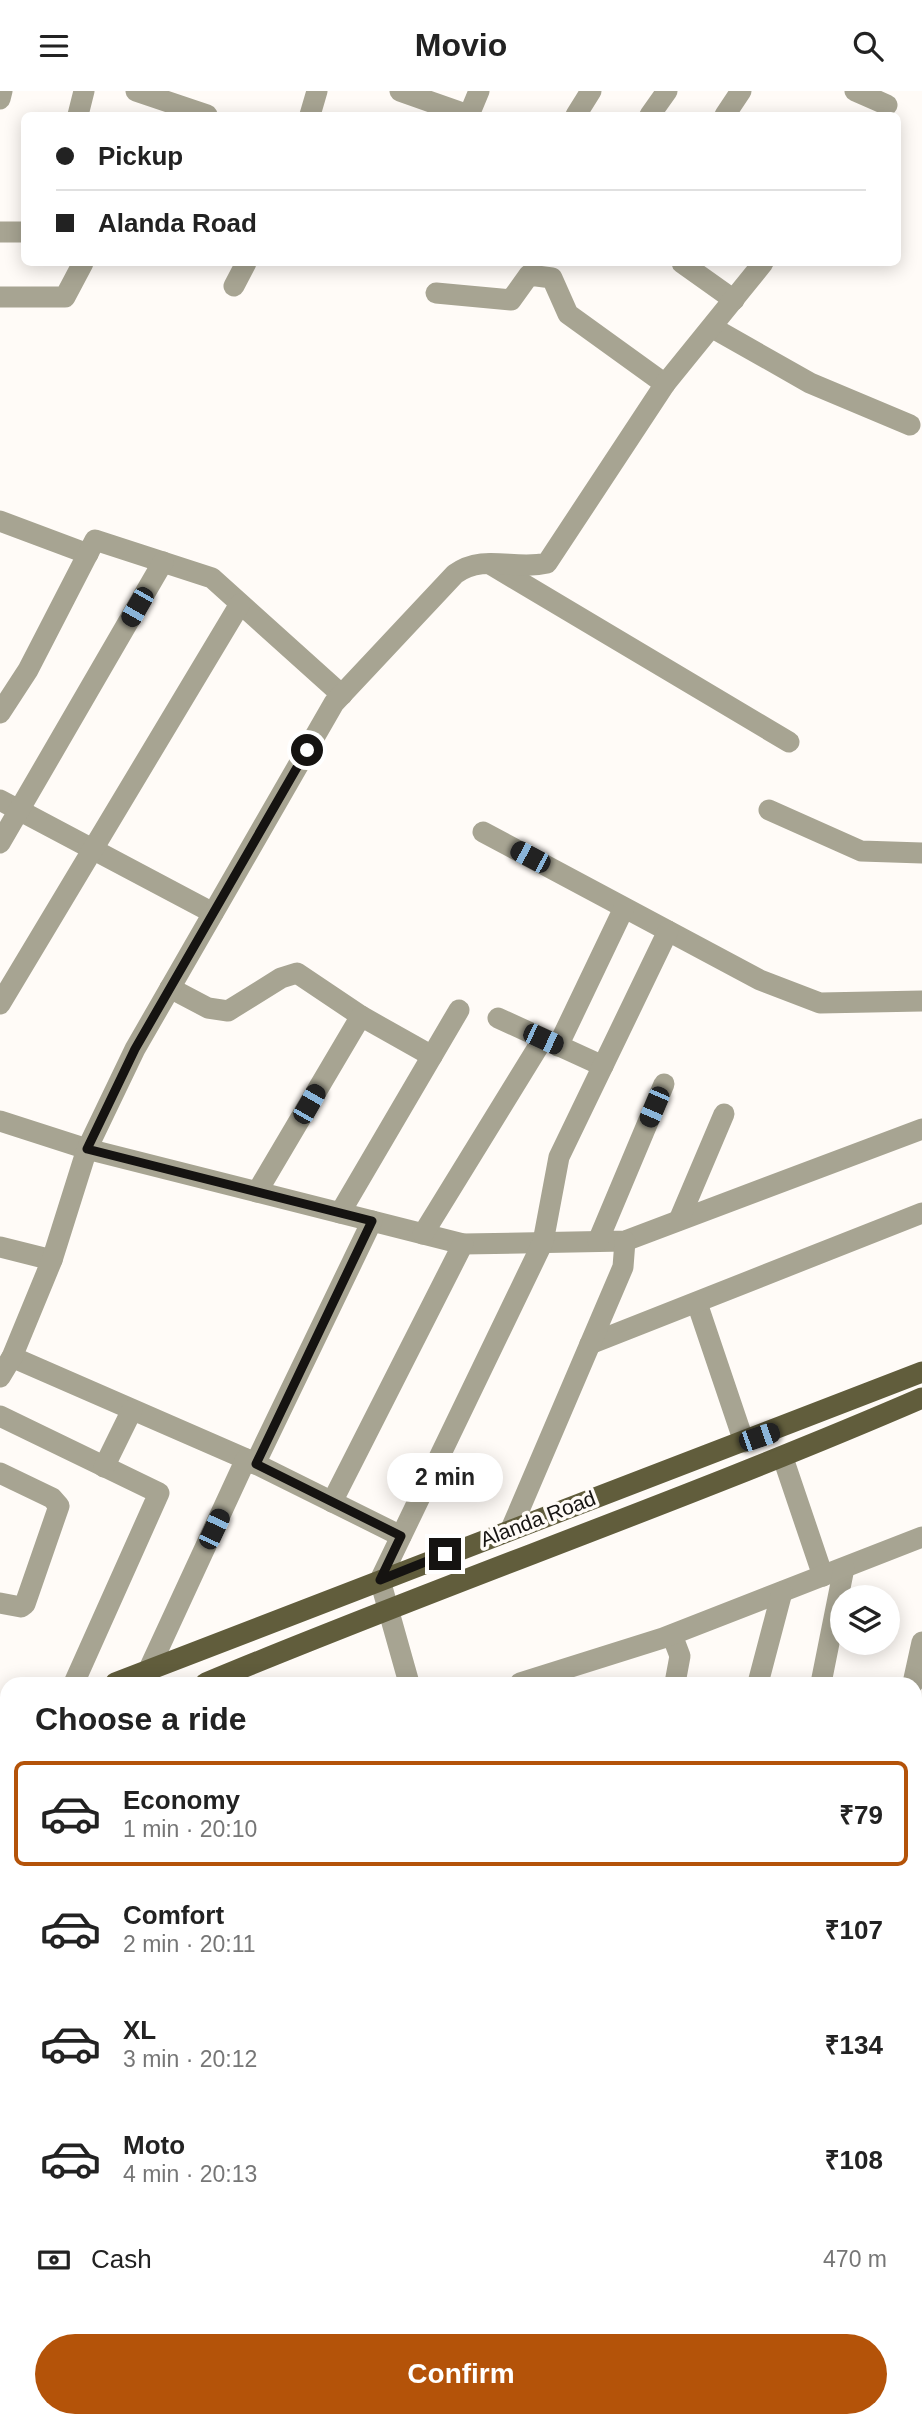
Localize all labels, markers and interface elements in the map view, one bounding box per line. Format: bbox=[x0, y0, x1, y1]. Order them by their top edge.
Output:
icon: menu bbox=[35, 27, 73, 65]
text: Movio bbox=[415, 27, 507, 63]
icon: search bbox=[849, 27, 887, 65]
text: Pickup bbox=[98, 141, 183, 171]
text: Alanda Road bbox=[98, 208, 257, 238]
car bbox=[118, 584, 157, 630]
route start bbox=[291, 734, 323, 766]
car bbox=[507, 838, 554, 876]
car bbox=[520, 1021, 567, 1057]
car bbox=[290, 1081, 329, 1127]
car bbox=[637, 1084, 672, 1130]
car bbox=[736, 1420, 783, 1454]
callout: 2 min bbox=[387, 1453, 503, 1501]
text: 2 min bbox=[415, 1464, 475, 1490]
street label: Alanda Road bbox=[477, 1486, 599, 1551]
car bbox=[196, 1506, 233, 1552]
route end bbox=[429, 1538, 461, 1570]
map controls bbox=[830, 1585, 900, 1655]
button: layers bbox=[830, 1585, 900, 1655]
text: Choose a ride bbox=[35, 1701, 247, 1737]
icon: car bbox=[39, 1782, 102, 1845]
text: Economy bbox=[123, 1785, 240, 1815]
text: ₹79 bbox=[839, 1800, 883, 1830]
text: 1 min · 20:10 bbox=[123, 1816, 257, 1842]
icon: car bbox=[39, 1897, 102, 1960]
text: Comfort bbox=[123, 1900, 224, 1930]
text: ₹107 bbox=[825, 1915, 883, 1945]
text: 2 min · 20:11 bbox=[123, 1931, 256, 1957]
icon: car bbox=[39, 2012, 102, 2075]
text: XL bbox=[123, 2015, 156, 2045]
text: ₹134 bbox=[825, 2030, 883, 2060]
text: 3 min · 20:12 bbox=[123, 2046, 257, 2072]
icon: car bbox=[39, 2127, 102, 2190]
text: Moto bbox=[123, 2130, 185, 2160]
text: ₹108 bbox=[825, 2145, 883, 2175]
text: 4 min · 20:13 bbox=[123, 2161, 257, 2187]
icon: cash bbox=[35, 2241, 73, 2279]
text: Cash bbox=[91, 2244, 152, 2274]
text: 470 m bbox=[823, 2246, 887, 2272]
button: Confirm bbox=[35, 2334, 887, 2414]

